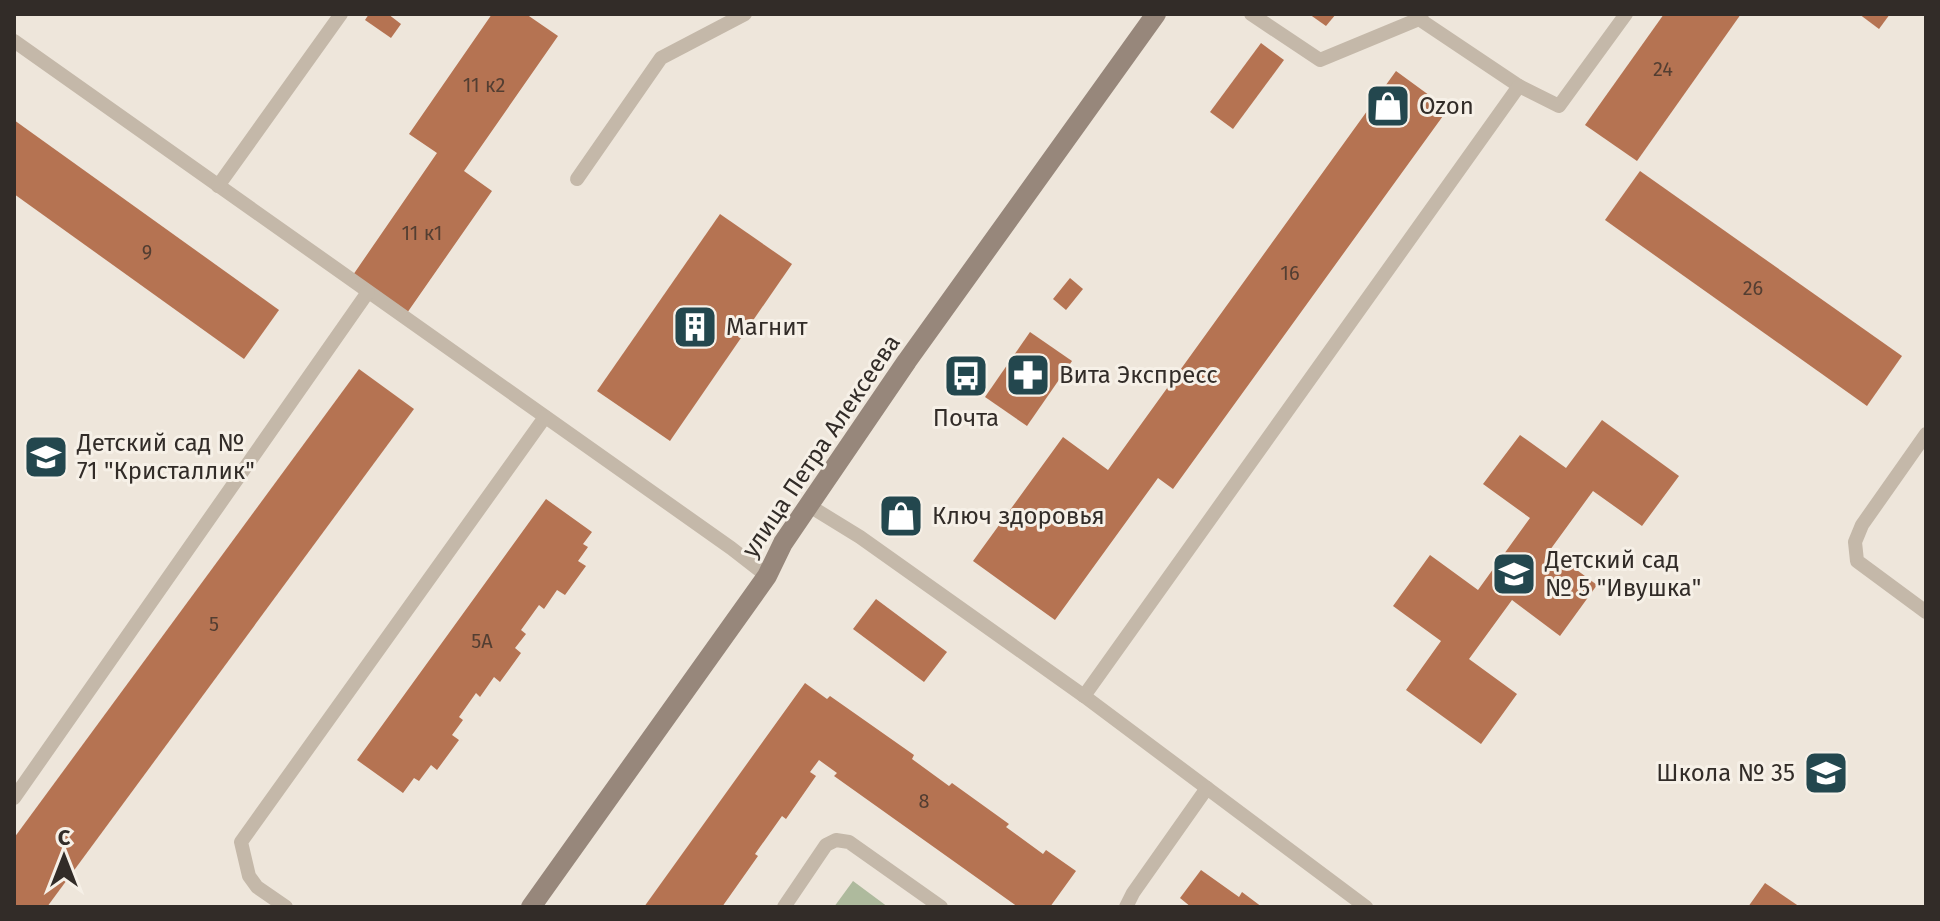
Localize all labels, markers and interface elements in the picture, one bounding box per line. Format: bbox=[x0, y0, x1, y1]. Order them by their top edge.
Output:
house number: 24 bbox=[1653, 57, 1673, 81]
house number: 11 к2 bbox=[463, 73, 505, 97]
shop icon: Ozon bbox=[1364, 82, 1412, 130]
place label: Ozon bbox=[1419, 92, 1474, 120]
house number: 11 к1 bbox=[401, 221, 443, 245]
house number: 9 bbox=[142, 240, 152, 264]
house number: 16 bbox=[1280, 261, 1300, 285]
house number: 26 bbox=[1743, 276, 1763, 300]
building icon: Магнит bbox=[671, 303, 719, 351]
place label: Магнит bbox=[726, 313, 808, 341]
street label: улица Петра Алексеева bbox=[736, 329, 906, 563]
pharmacy icon: Вита Экспресс bbox=[1004, 351, 1052, 399]
bus stop icon: Почта bbox=[942, 352, 990, 400]
place label: Вита Экспресс bbox=[1059, 361, 1218, 389]
place label: Почта bbox=[933, 404, 999, 432]
place label: Детский сад № 71 "Кристаллик" bbox=[76, 429, 255, 485]
school or university icon: Детский сад № 71 "Кристаллик" bbox=[22, 433, 70, 481]
shop icon: Ключ здоровья bbox=[877, 492, 925, 540]
place label: Ключ здоровья bbox=[932, 502, 1105, 530]
place label: Детский сад № 5 "Ивушка" bbox=[1544, 546, 1701, 602]
school or university icon: Детский сад № 5 "Ивушка" bbox=[1490, 550, 1538, 598]
house number: 5 bbox=[209, 612, 219, 636]
house number: 5А bbox=[471, 629, 493, 653]
school or university icon: Школа № 35 bbox=[1802, 749, 1850, 797]
place label: Школа № 35 bbox=[1656, 759, 1795, 787]
house number: 8 bbox=[918, 789, 930, 813]
north arrow bbox=[24, 817, 104, 897]
text: С bbox=[58, 824, 71, 851]

